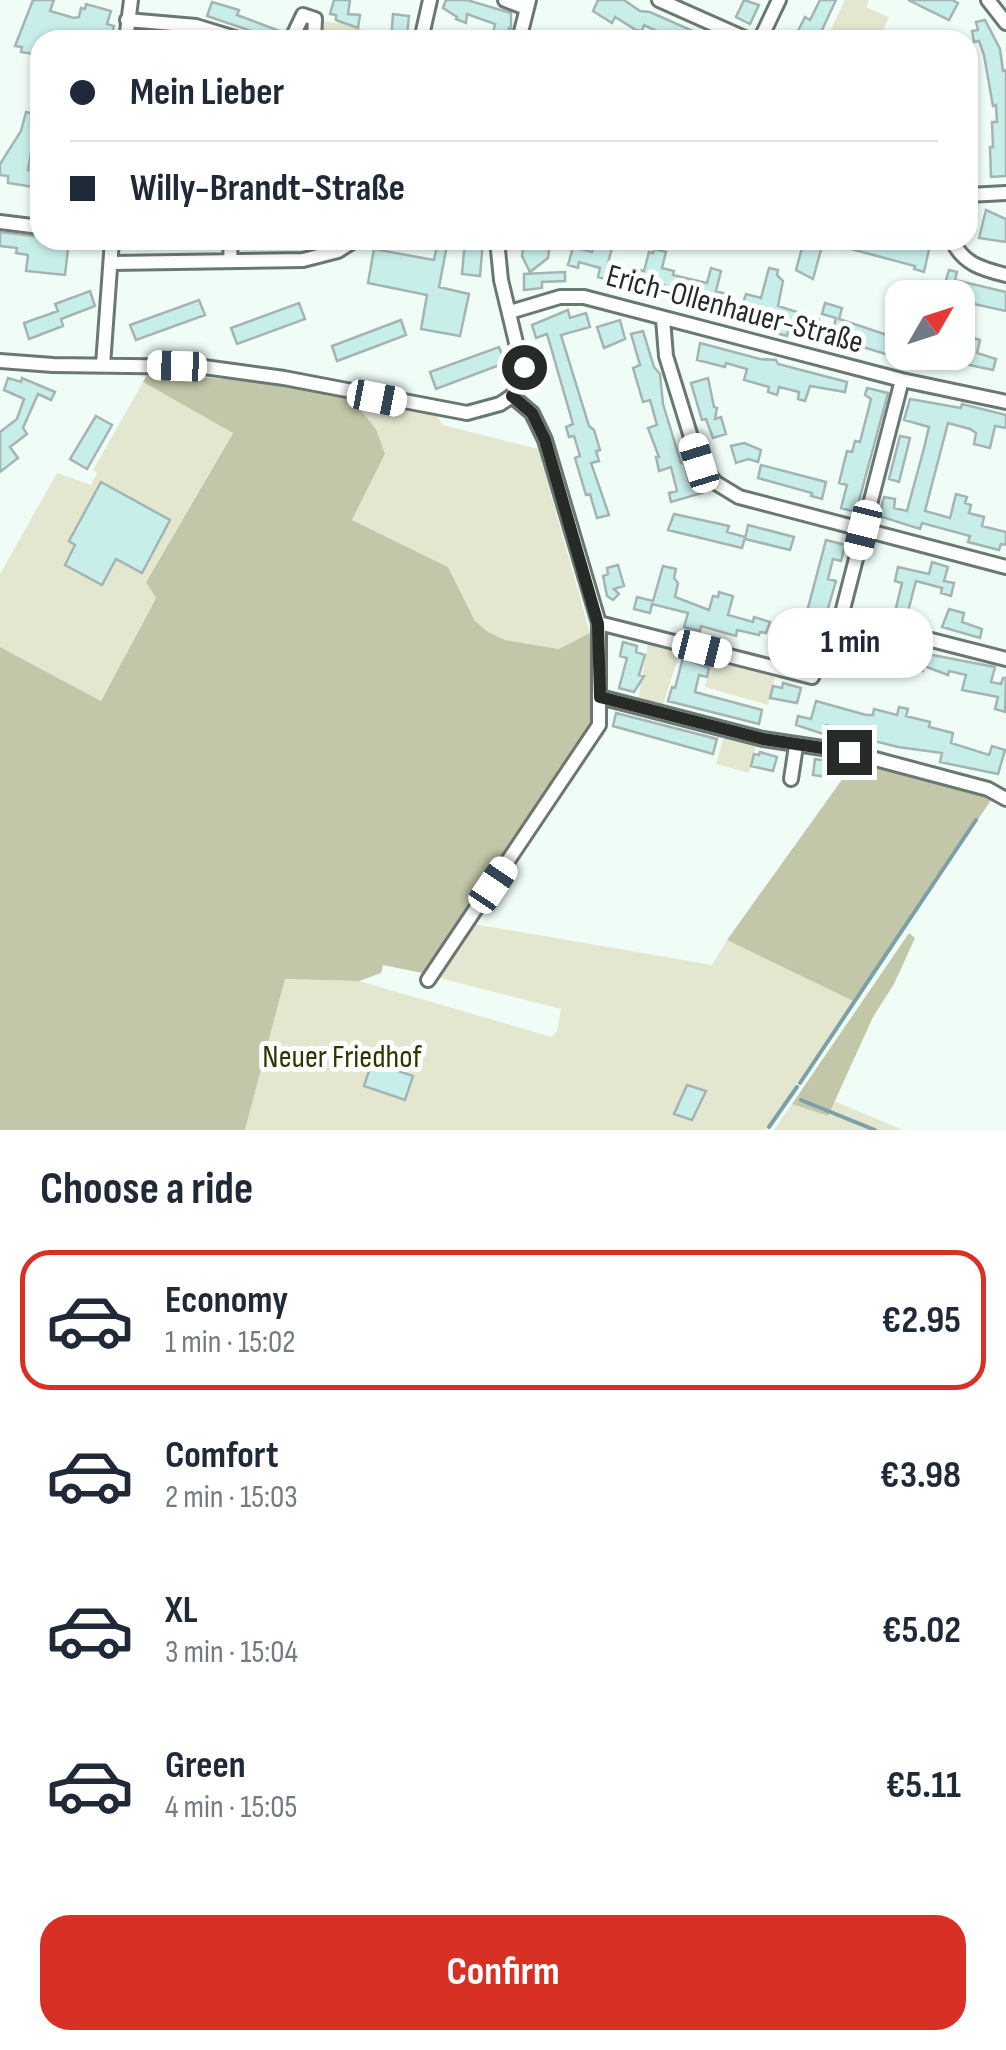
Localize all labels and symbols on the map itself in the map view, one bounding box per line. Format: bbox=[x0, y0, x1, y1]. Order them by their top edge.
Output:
street label: Erich-Ollenhauer-Straße bbox=[602, 256, 867, 362]
north arrow bbox=[885, 280, 975, 370]
route start bbox=[502, 345, 547, 390]
car bbox=[146, 350, 208, 382]
car bbox=[345, 378, 409, 418]
car bbox=[676, 430, 722, 496]
car bbox=[841, 497, 885, 563]
callout: 1 min bbox=[766, 607, 932, 677]
car bbox=[669, 627, 735, 671]
route end bbox=[827, 730, 872, 775]
car bbox=[464, 852, 522, 918]
park label: Neuer Friedhof bbox=[262, 1038, 422, 1077]

